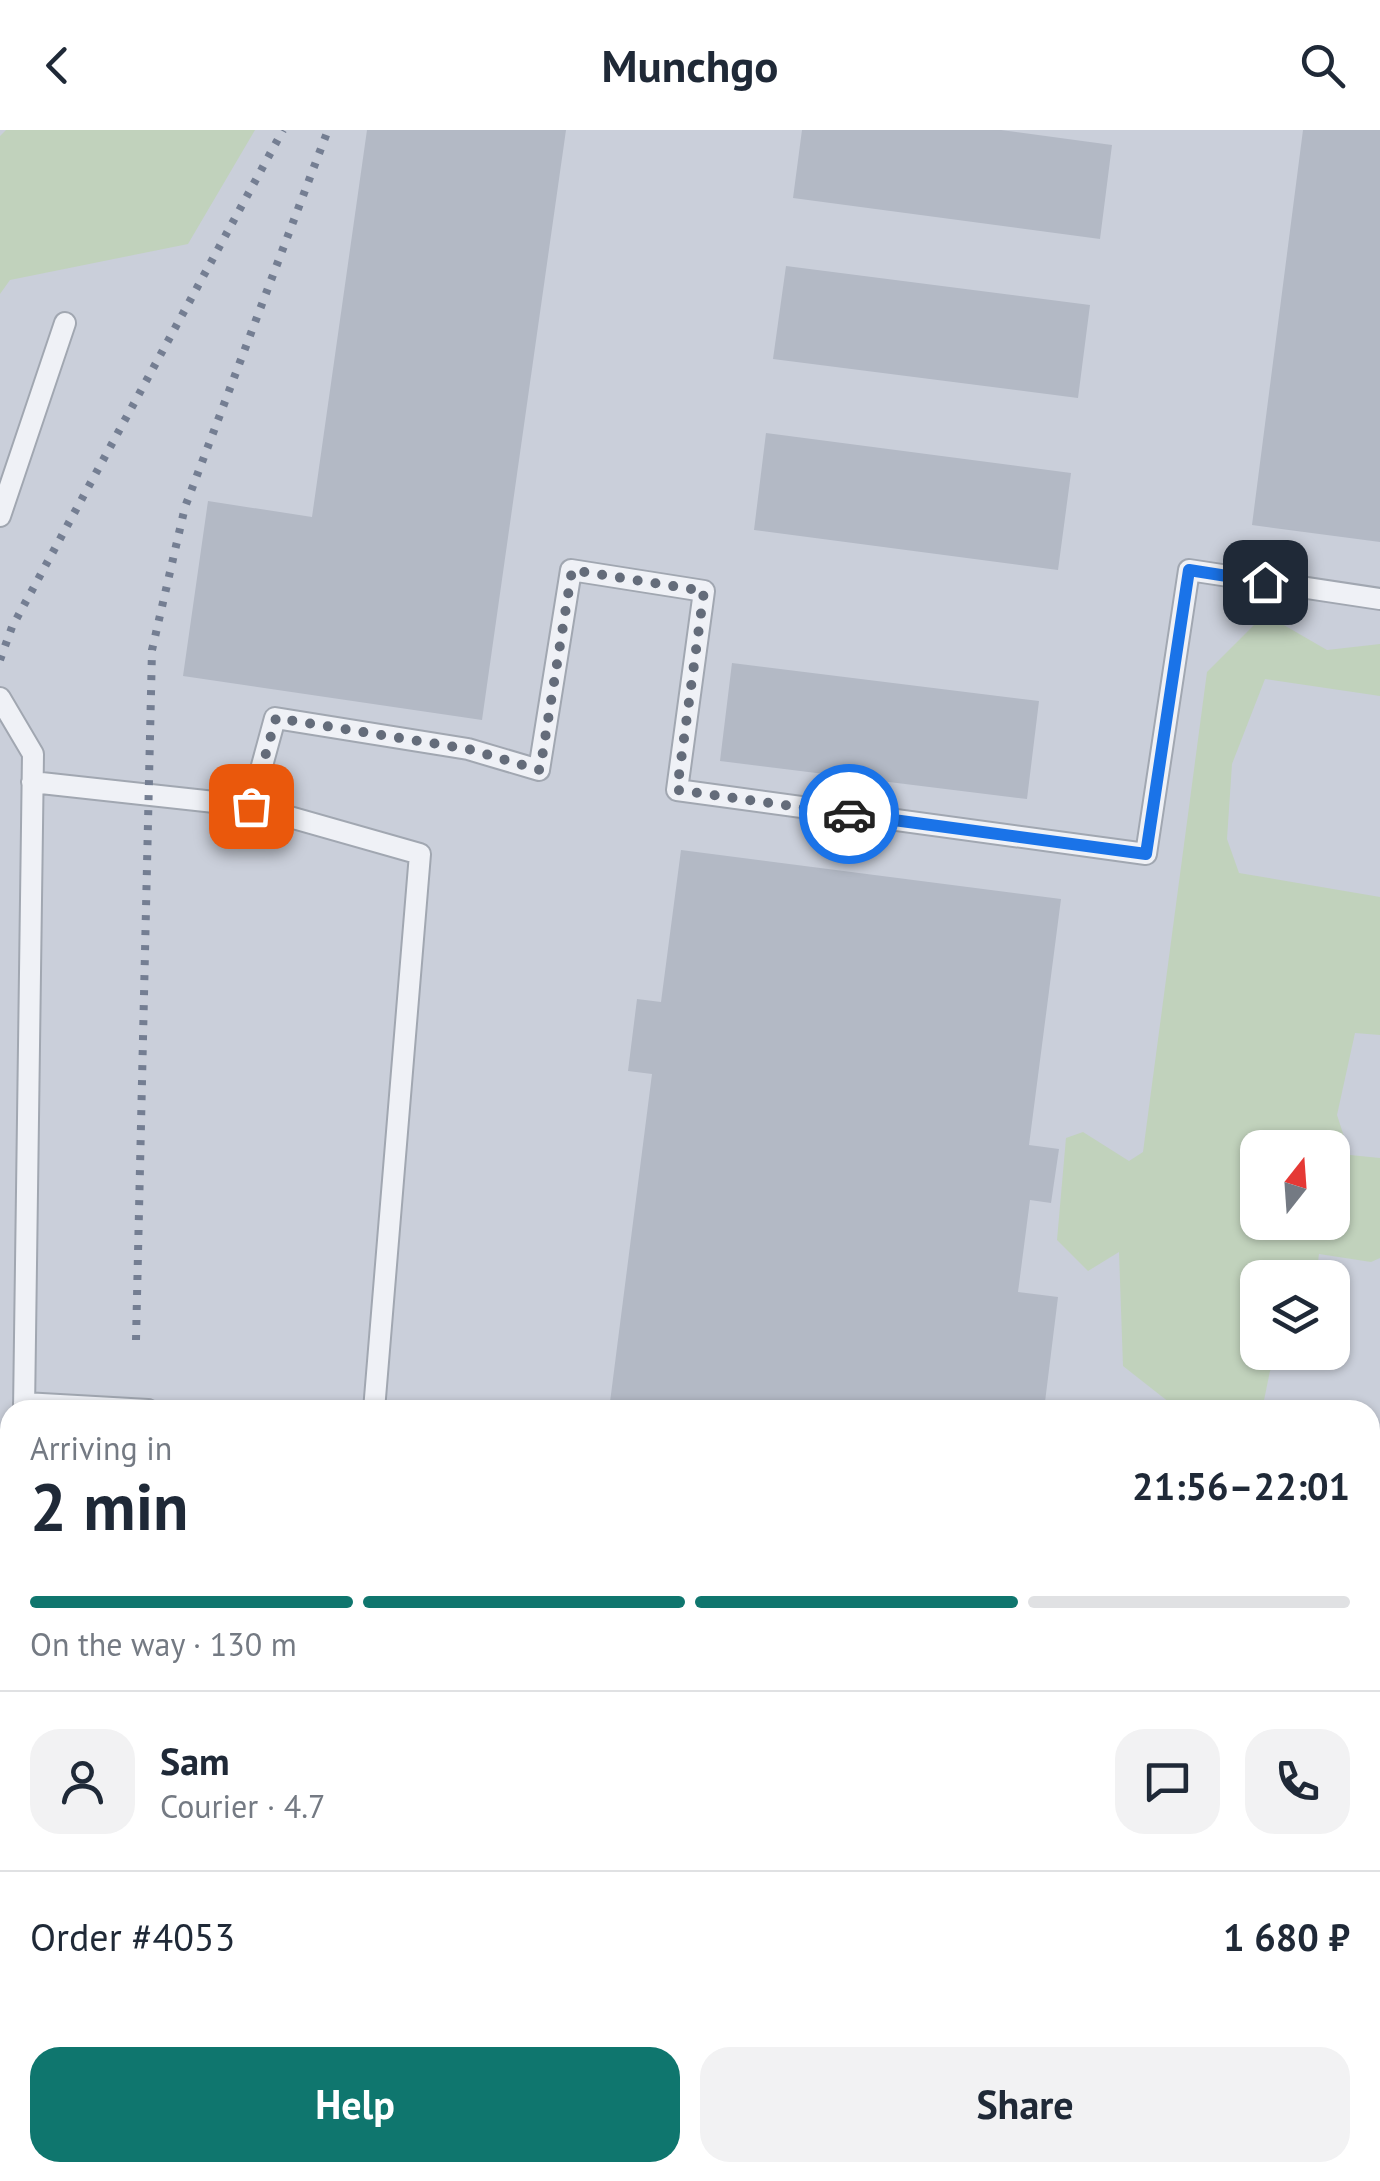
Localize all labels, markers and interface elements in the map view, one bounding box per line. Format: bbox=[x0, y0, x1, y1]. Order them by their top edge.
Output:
text: Munchgo bbox=[601, 36, 779, 94]
icon: back bbox=[30, 38, 85, 93]
icon: search bbox=[1295, 38, 1350, 93]
pin bbox=[1223, 540, 1308, 625]
icon: home bbox=[1238, 555, 1293, 610]
pin bbox=[209, 764, 294, 849]
courier bbox=[799, 764, 899, 864]
icon: bag bbox=[224, 779, 279, 834]
icon: car bbox=[822, 787, 877, 842]
north arrow bbox=[1240, 1130, 1350, 1240]
map controls bbox=[1240, 1130, 1350, 1370]
button: layers bbox=[1240, 1260, 1350, 1370]
text: Arriving in bbox=[30, 1427, 172, 1469]
text: 21:56–22:01 bbox=[1132, 1461, 1350, 1510]
text: 2 min bbox=[30, 1464, 189, 1548]
text: On the way · 130 m bbox=[30, 1623, 297, 1665]
button: person bbox=[30, 1729, 135, 1834]
button: chat bbox=[1115, 1729, 1220, 1834]
button: phone bbox=[1245, 1729, 1350, 1834]
text: Sam bbox=[160, 1736, 230, 1785]
text: Courier · 4.7 bbox=[160, 1785, 326, 1827]
text: Order #4053 bbox=[30, 1912, 235, 1961]
text: 1 680 ₽ bbox=[1223, 1912, 1350, 1961]
button: Help bbox=[30, 2047, 680, 2162]
button: Share bbox=[700, 2047, 1350, 2162]

